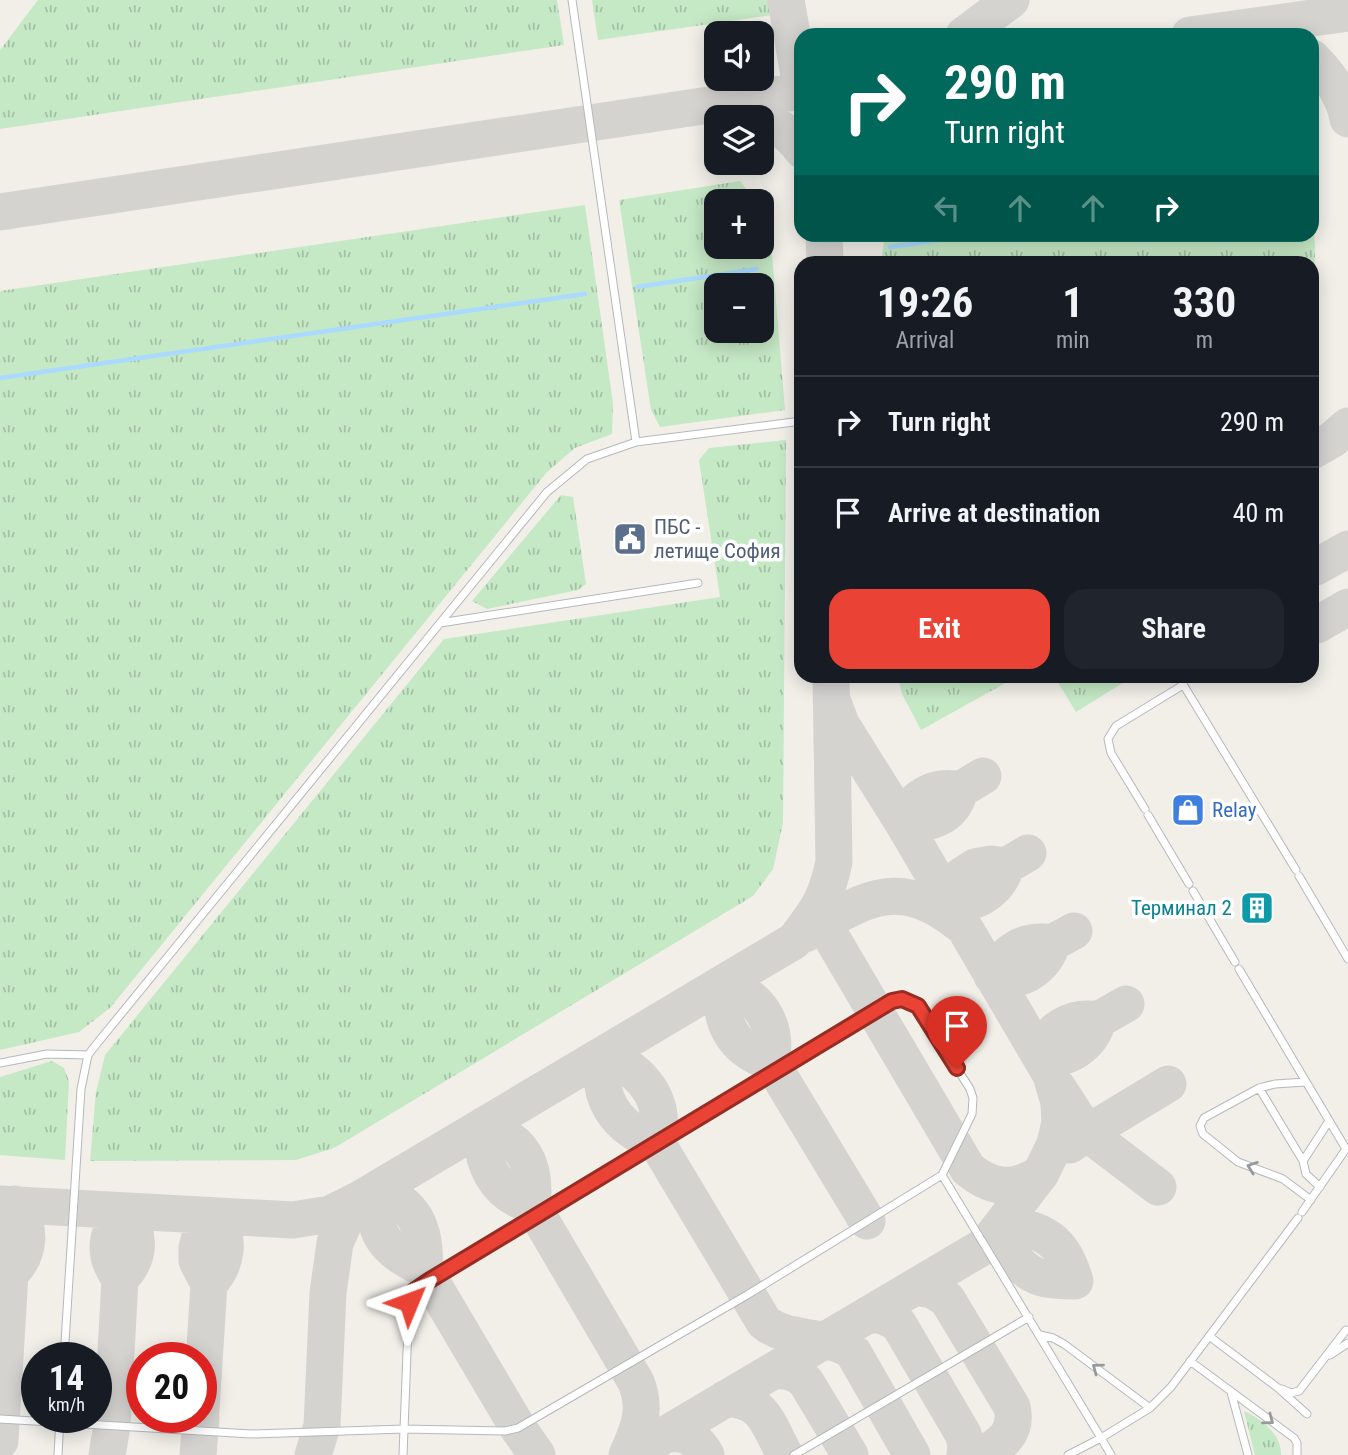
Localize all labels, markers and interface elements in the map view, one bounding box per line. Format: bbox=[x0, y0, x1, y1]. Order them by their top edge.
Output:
map controls bbox=[704, 21, 774, 343]
button: sound bbox=[704, 21, 774, 91]
text: 290 m bbox=[944, 54, 1066, 111]
icon: right bbox=[829, 56, 920, 147]
button: layers bbox=[704, 105, 774, 175]
text: Turn right bbox=[944, 113, 1065, 151]
button: + bbox=[704, 189, 774, 259]
icon: left bbox=[928, 189, 966, 227]
icon: ahead bbox=[1001, 189, 1039, 227]
icon: ahead bbox=[1074, 189, 1112, 227]
icon: right bbox=[1147, 189, 1185, 227]
button: − bbox=[704, 273, 774, 343]
text: 19:26 bbox=[877, 278, 973, 327]
text: 1 bbox=[1062, 278, 1083, 327]
text: 330 bbox=[1172, 278, 1236, 327]
text: Arrival bbox=[896, 327, 954, 354]
text: min bbox=[1056, 327, 1090, 354]
text: m bbox=[1196, 327, 1213, 354]
icon: right bbox=[829, 403, 867, 441]
text: Turn right bbox=[888, 407, 990, 437]
text: 290 m bbox=[1220, 407, 1284, 437]
icon: arrive bbox=[829, 494, 867, 532]
text: Arrive at destination bbox=[888, 498, 1100, 528]
text: 40 m bbox=[1233, 498, 1284, 528]
place label: ПБС - летище София bbox=[654, 515, 781, 563]
public building icon: ПБС - летище София bbox=[611, 520, 649, 558]
button: Exit bbox=[829, 589, 1050, 669]
button: Share bbox=[1064, 589, 1284, 669]
shop icon: Relay bbox=[1169, 791, 1207, 829]
place label: Relay bbox=[1212, 798, 1257, 822]
building icon: Терминал 2 bbox=[1238, 889, 1276, 927]
place label: Терминал 2 bbox=[1131, 896, 1232, 920]
pin bbox=[927, 996, 987, 1068]
icon: arrive bbox=[938, 1007, 976, 1045]
one-way arrow bbox=[1246, 1161, 1258, 1175]
position arrow bbox=[372, 1265, 446, 1339]
speed limit sign: 20 bbox=[126, 1342, 217, 1433]
text: 14 bbox=[49, 1358, 84, 1399]
one-way arrow bbox=[1092, 1364, 1105, 1377]
text: km/h bbox=[48, 1394, 85, 1415]
one-way arrow bbox=[1262, 1412, 1274, 1424]

